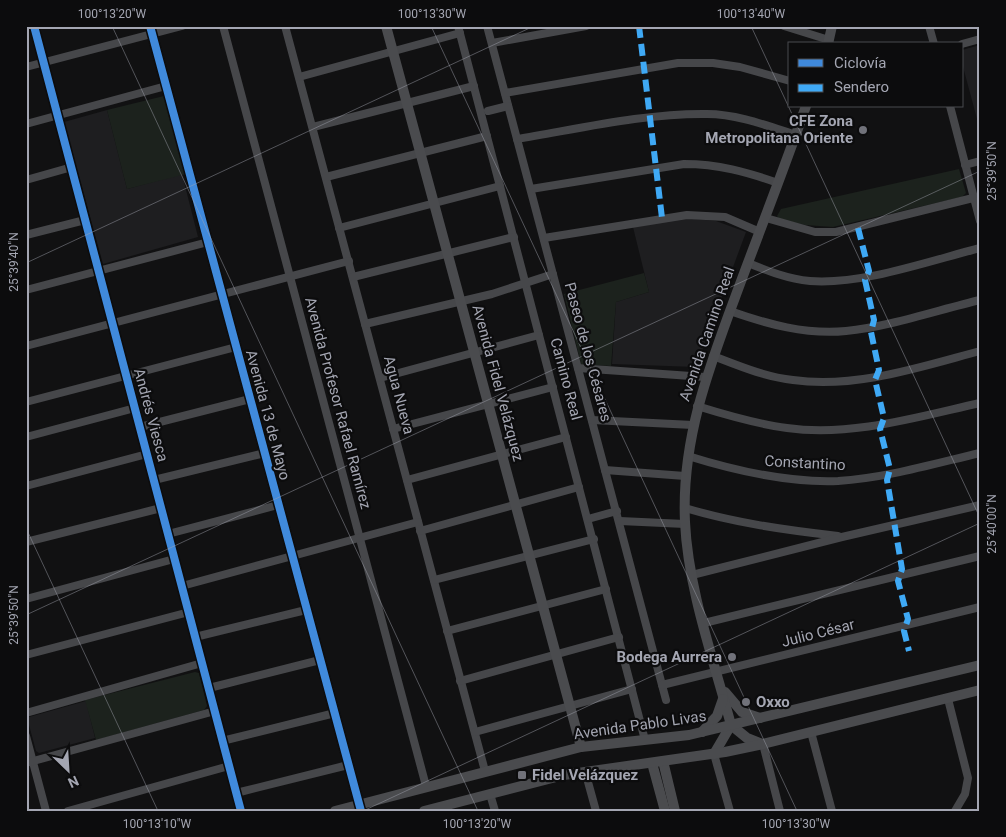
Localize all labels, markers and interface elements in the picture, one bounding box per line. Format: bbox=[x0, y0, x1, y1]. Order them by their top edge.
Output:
text: 100°13'20"W bbox=[78, 7, 146, 21]
text: 100°13'30"W bbox=[398, 7, 466, 21]
text: 100°13'40"W bbox=[717, 7, 785, 21]
legend bbox=[788, 42, 964, 108]
text: Ciclovía bbox=[834, 54, 887, 72]
text: Sendero bbox=[834, 78, 889, 96]
place label: CFE Zona Metropolitana Oriente bbox=[705, 112, 853, 147]
marker: CFE Zona Metropolitana Oriente bbox=[857, 124, 869, 136]
text: 25°39'50"N bbox=[985, 141, 999, 201]
text: 25°39'40"N bbox=[7, 232, 21, 292]
street label: Avenida Camino Real bbox=[676, 264, 738, 404]
street label: Paseo de los Césares bbox=[561, 280, 615, 424]
street label: Avenida Profesor Rafael Ramírez bbox=[301, 295, 375, 511]
street label: Avenida Fidel Velázquez bbox=[468, 303, 528, 463]
street label: Camino Real bbox=[546, 336, 586, 422]
street label: Avenida 13 de Mayo bbox=[242, 348, 294, 482]
street label: Agua Nueva bbox=[380, 354, 418, 436]
street label: Andrés Viesca bbox=[130, 366, 172, 464]
street label: Constantino bbox=[764, 452, 846, 474]
text: 25°40'00"N bbox=[985, 494, 999, 554]
text: 25°39'50"N bbox=[7, 585, 21, 645]
street label: Julio César bbox=[780, 615, 856, 651]
place label: Bodega Aurrera bbox=[616, 648, 722, 666]
marker: Bodega Aurrera bbox=[726, 651, 738, 663]
place label: Oxxo bbox=[756, 693, 790, 711]
marker: Oxxo bbox=[740, 696, 752, 708]
street label: Avenida Pablo Livas bbox=[573, 707, 707, 743]
north arrow bbox=[42, 744, 92, 794]
place label: Fidel Velázquez bbox=[532, 766, 638, 784]
marker: Fidel Velázquez bbox=[516, 769, 528, 781]
text: N bbox=[66, 772, 81, 791]
text: 100°13'10"W bbox=[123, 817, 191, 831]
text: 100°13'20"W bbox=[443, 817, 511, 831]
text: 100°13'30"W bbox=[762, 817, 830, 831]

